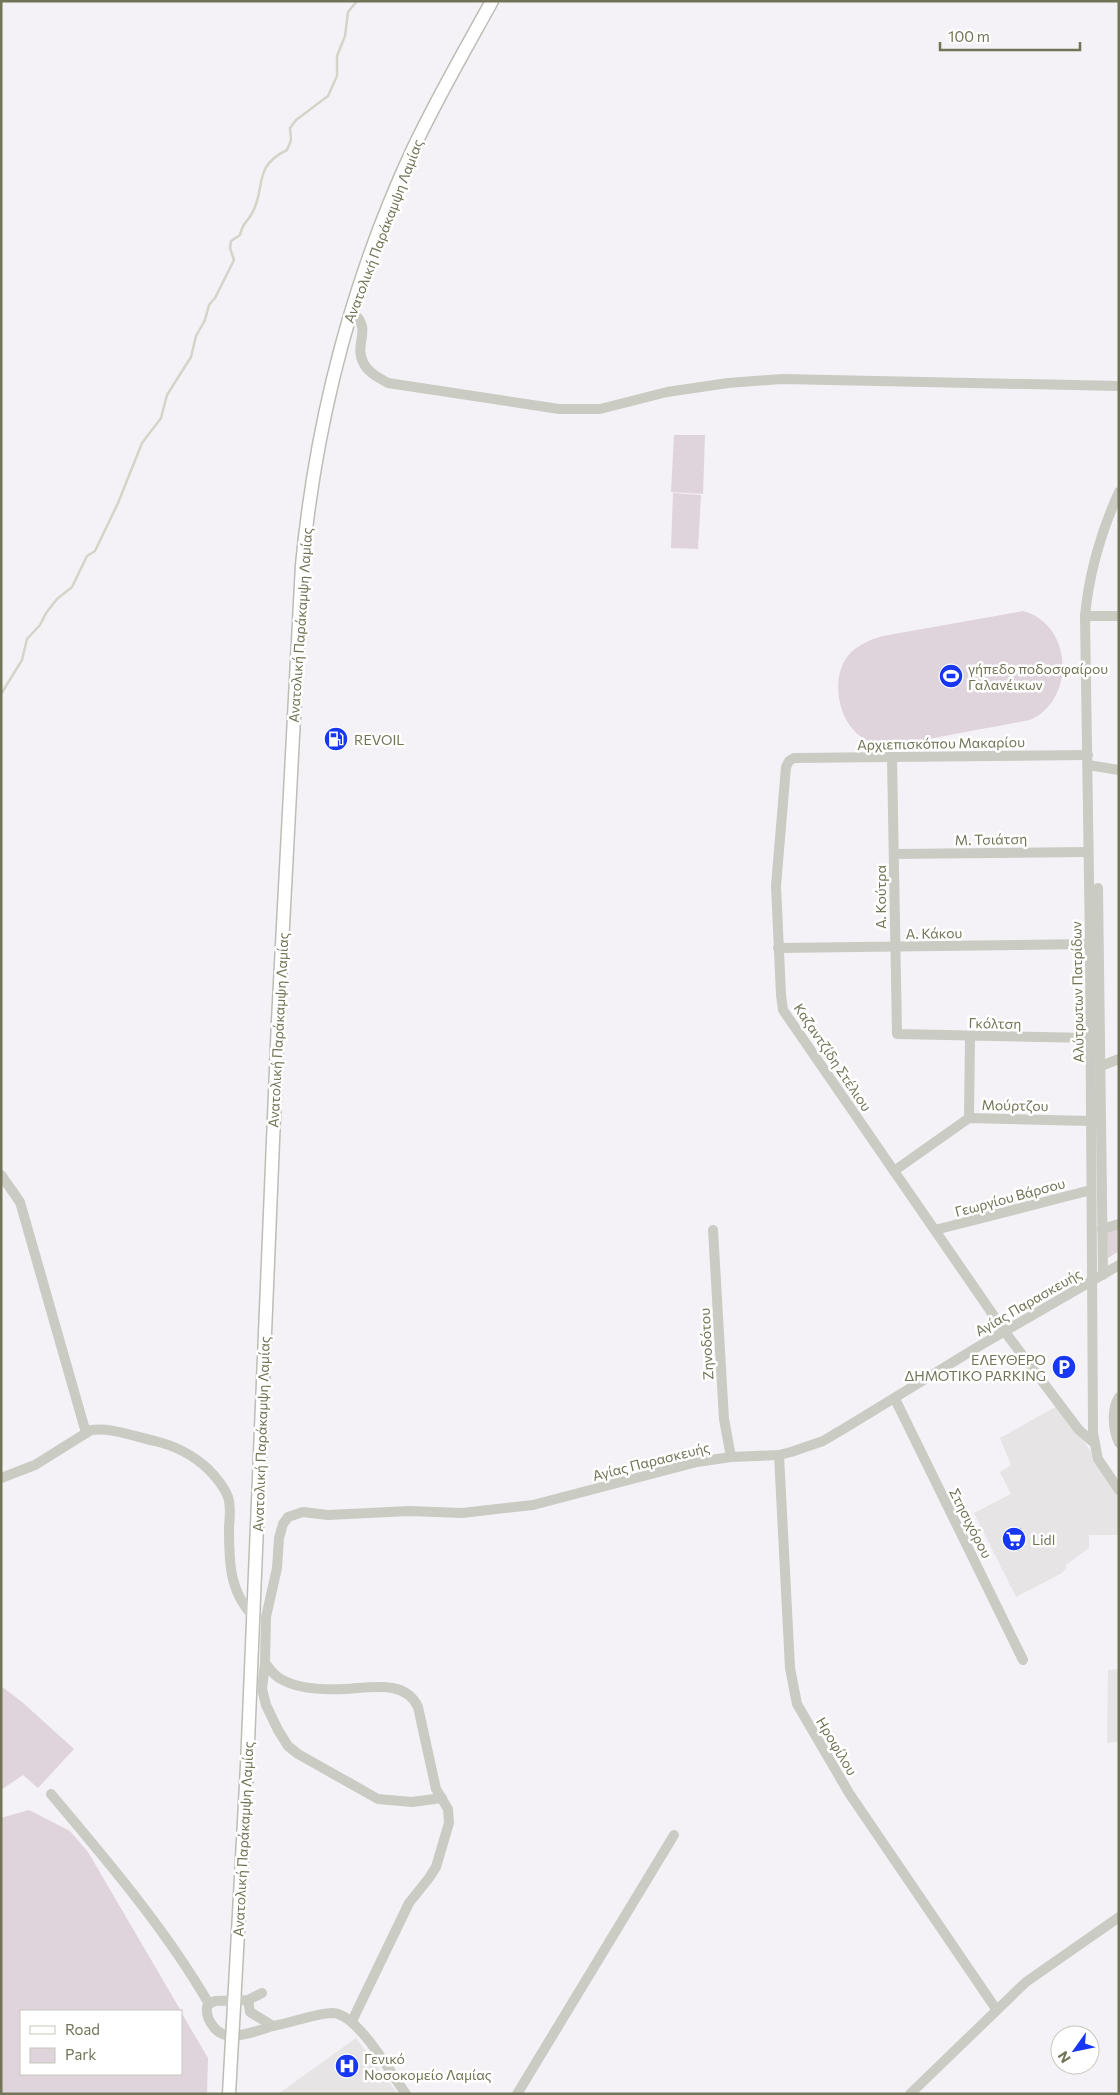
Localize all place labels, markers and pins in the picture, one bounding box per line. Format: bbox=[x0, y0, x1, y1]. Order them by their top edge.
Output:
place label: γήπεδο ποδοσφαίρου Γαλανέικων bbox=[968, 660, 1108, 693]
sports icon: γήπεδο ποδοσφαίρου Γαλανέικων bbox=[938, 663, 964, 689]
fuel station icon: REVOIL bbox=[323, 726, 349, 752]
place label: REVOIL bbox=[354, 731, 404, 748]
place label: ΕΛΕΥΘΕΡΟ ΔΗΜΟΤΙΚΟ PARKING bbox=[904, 1351, 1046, 1384]
parking icon: ΕΛΕΥΘΕΡΟ ΔΗΜΟΤΙΚΟ PARKING bbox=[1051, 1354, 1077, 1380]
supermarket icon: Lidl bbox=[1001, 1526, 1027, 1552]
place label: Lidl bbox=[1032, 1531, 1055, 1548]
place label: Γενικό Νοσοκομείο Λαμίας bbox=[364, 2050, 492, 2083]
hospital icon: Γενικό Νοσοκομείο Λαμίας bbox=[334, 2053, 360, 2079]

